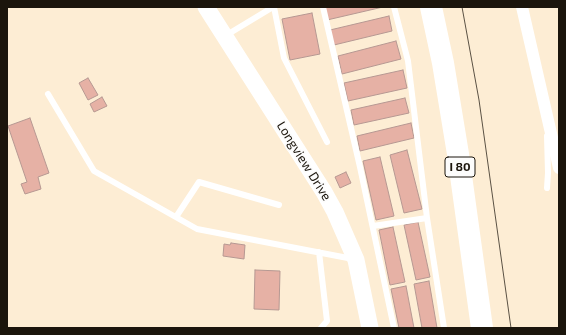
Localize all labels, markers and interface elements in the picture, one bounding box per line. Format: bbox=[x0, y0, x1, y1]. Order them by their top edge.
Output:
street label: Longview Drive bbox=[273, 119, 335, 203]
road number: I 80 bbox=[445, 157, 475, 177]

